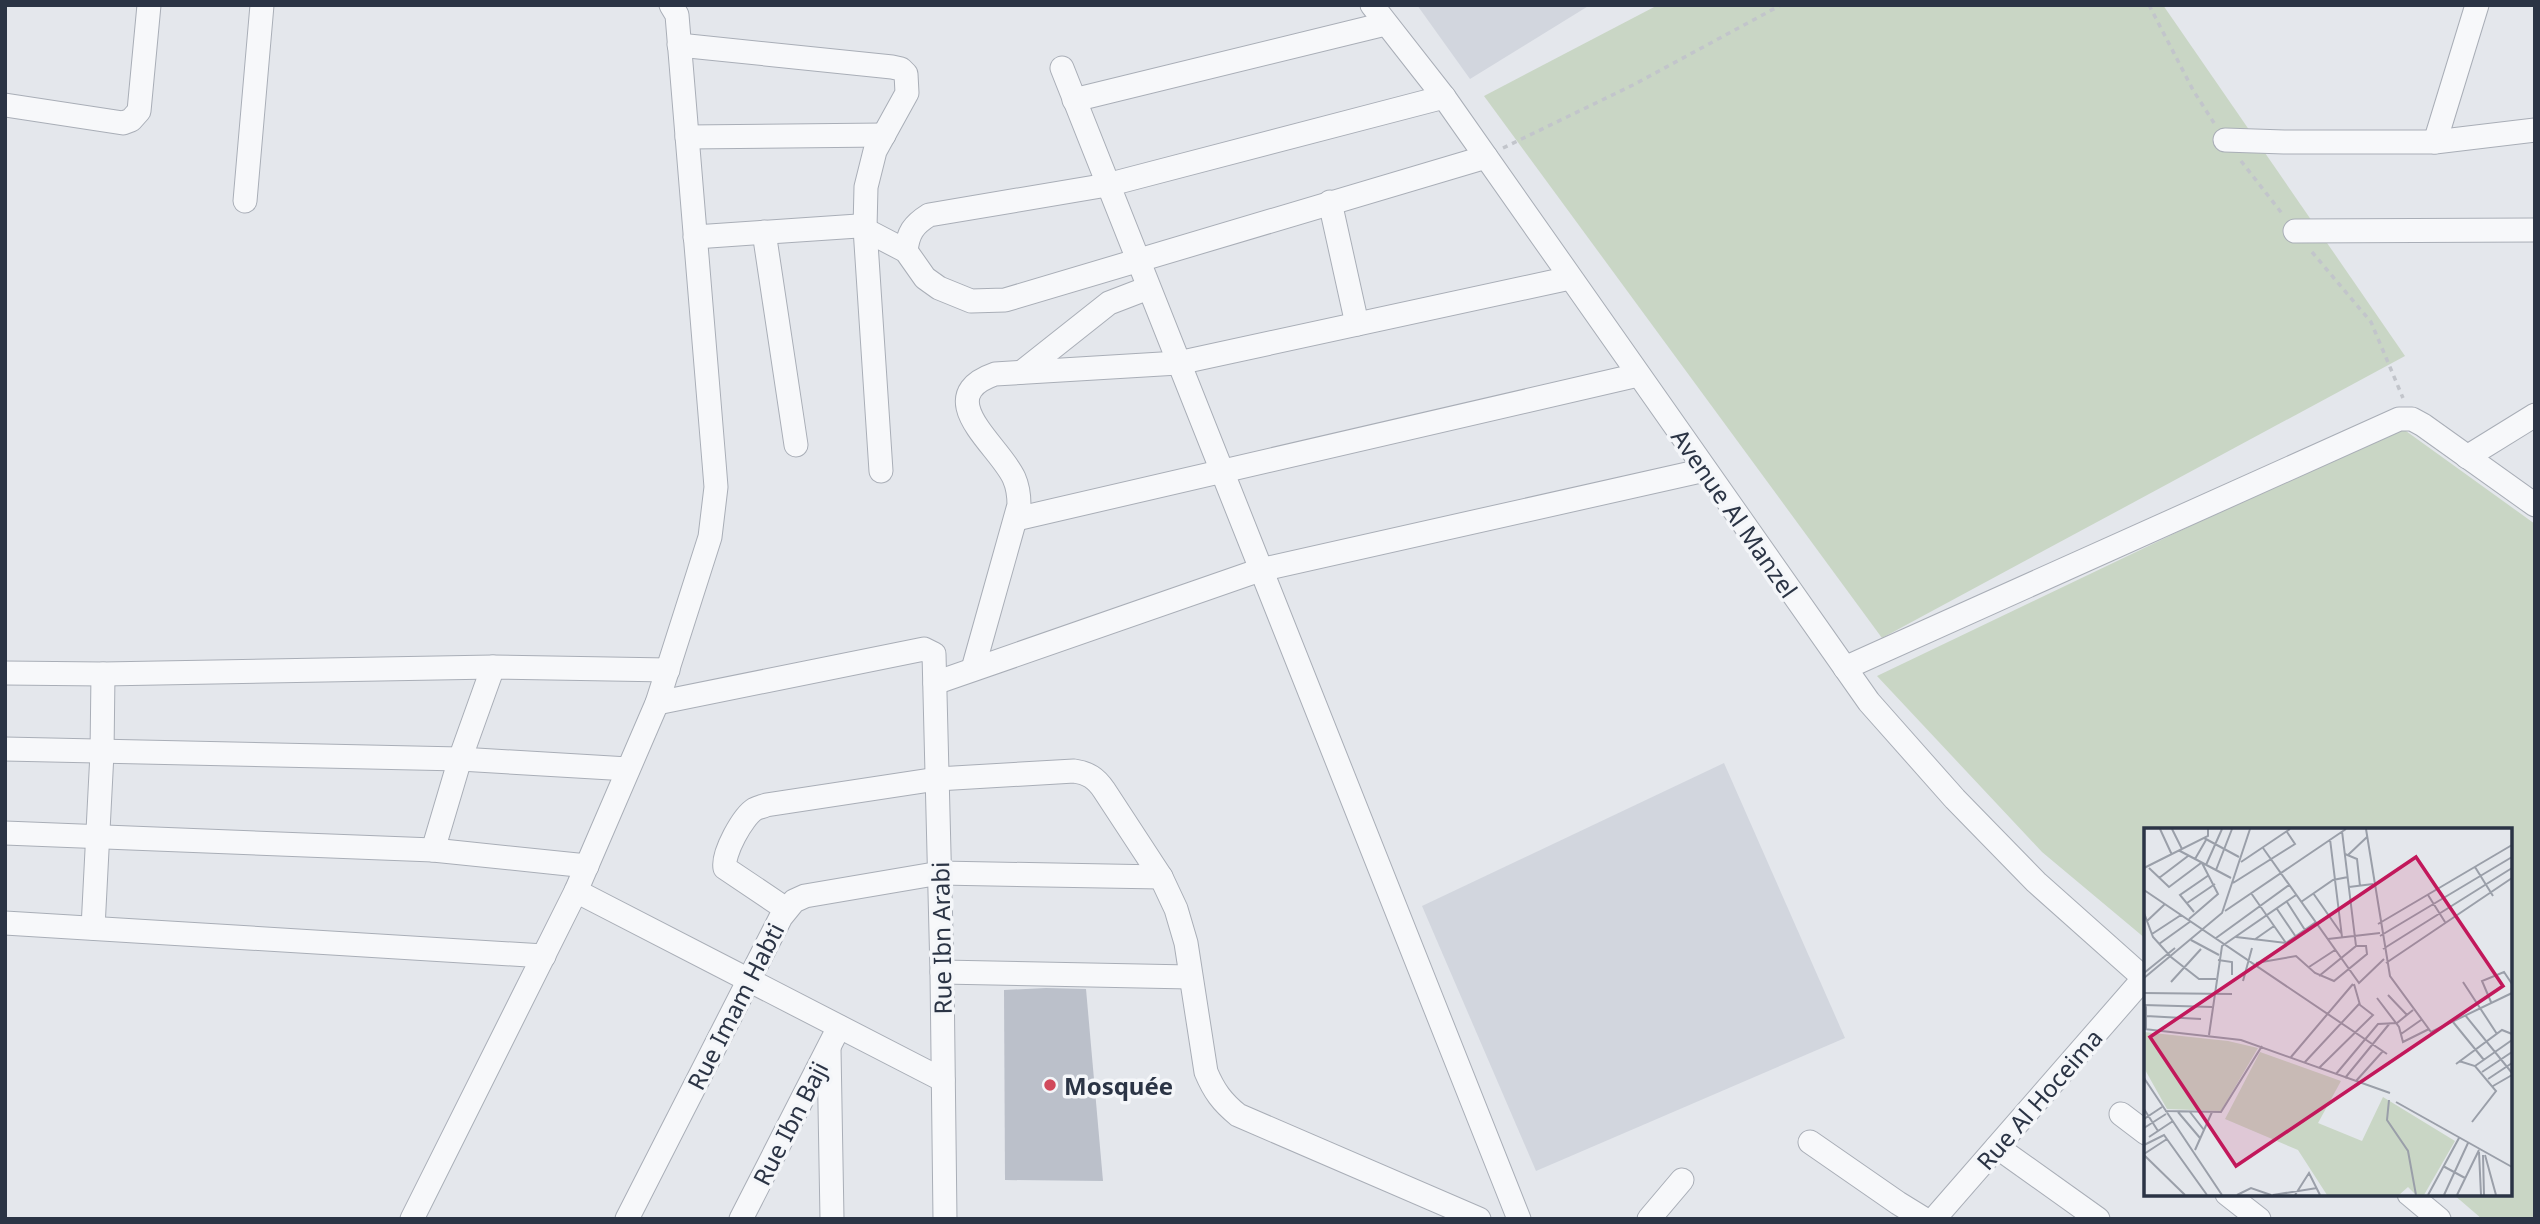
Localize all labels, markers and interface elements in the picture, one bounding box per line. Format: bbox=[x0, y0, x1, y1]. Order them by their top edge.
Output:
street label: Avenue Al Manzel bbox=[1664, 422, 1806, 604]
inset map bbox=[2144, 828, 2512, 1196]
street label: Rue Ibn Arabi bbox=[923, 861, 959, 1015]
street label: Rue Imam Habti bbox=[679, 917, 791, 1095]
street label: Rue Al Hoceima bbox=[1969, 1021, 2109, 1177]
street label: Rue Ibn Baji bbox=[745, 1055, 835, 1191]
place label: Mosquée bbox=[1064, 1069, 1173, 1102]
marker: Mosquée bbox=[1042, 1077, 1058, 1093]

